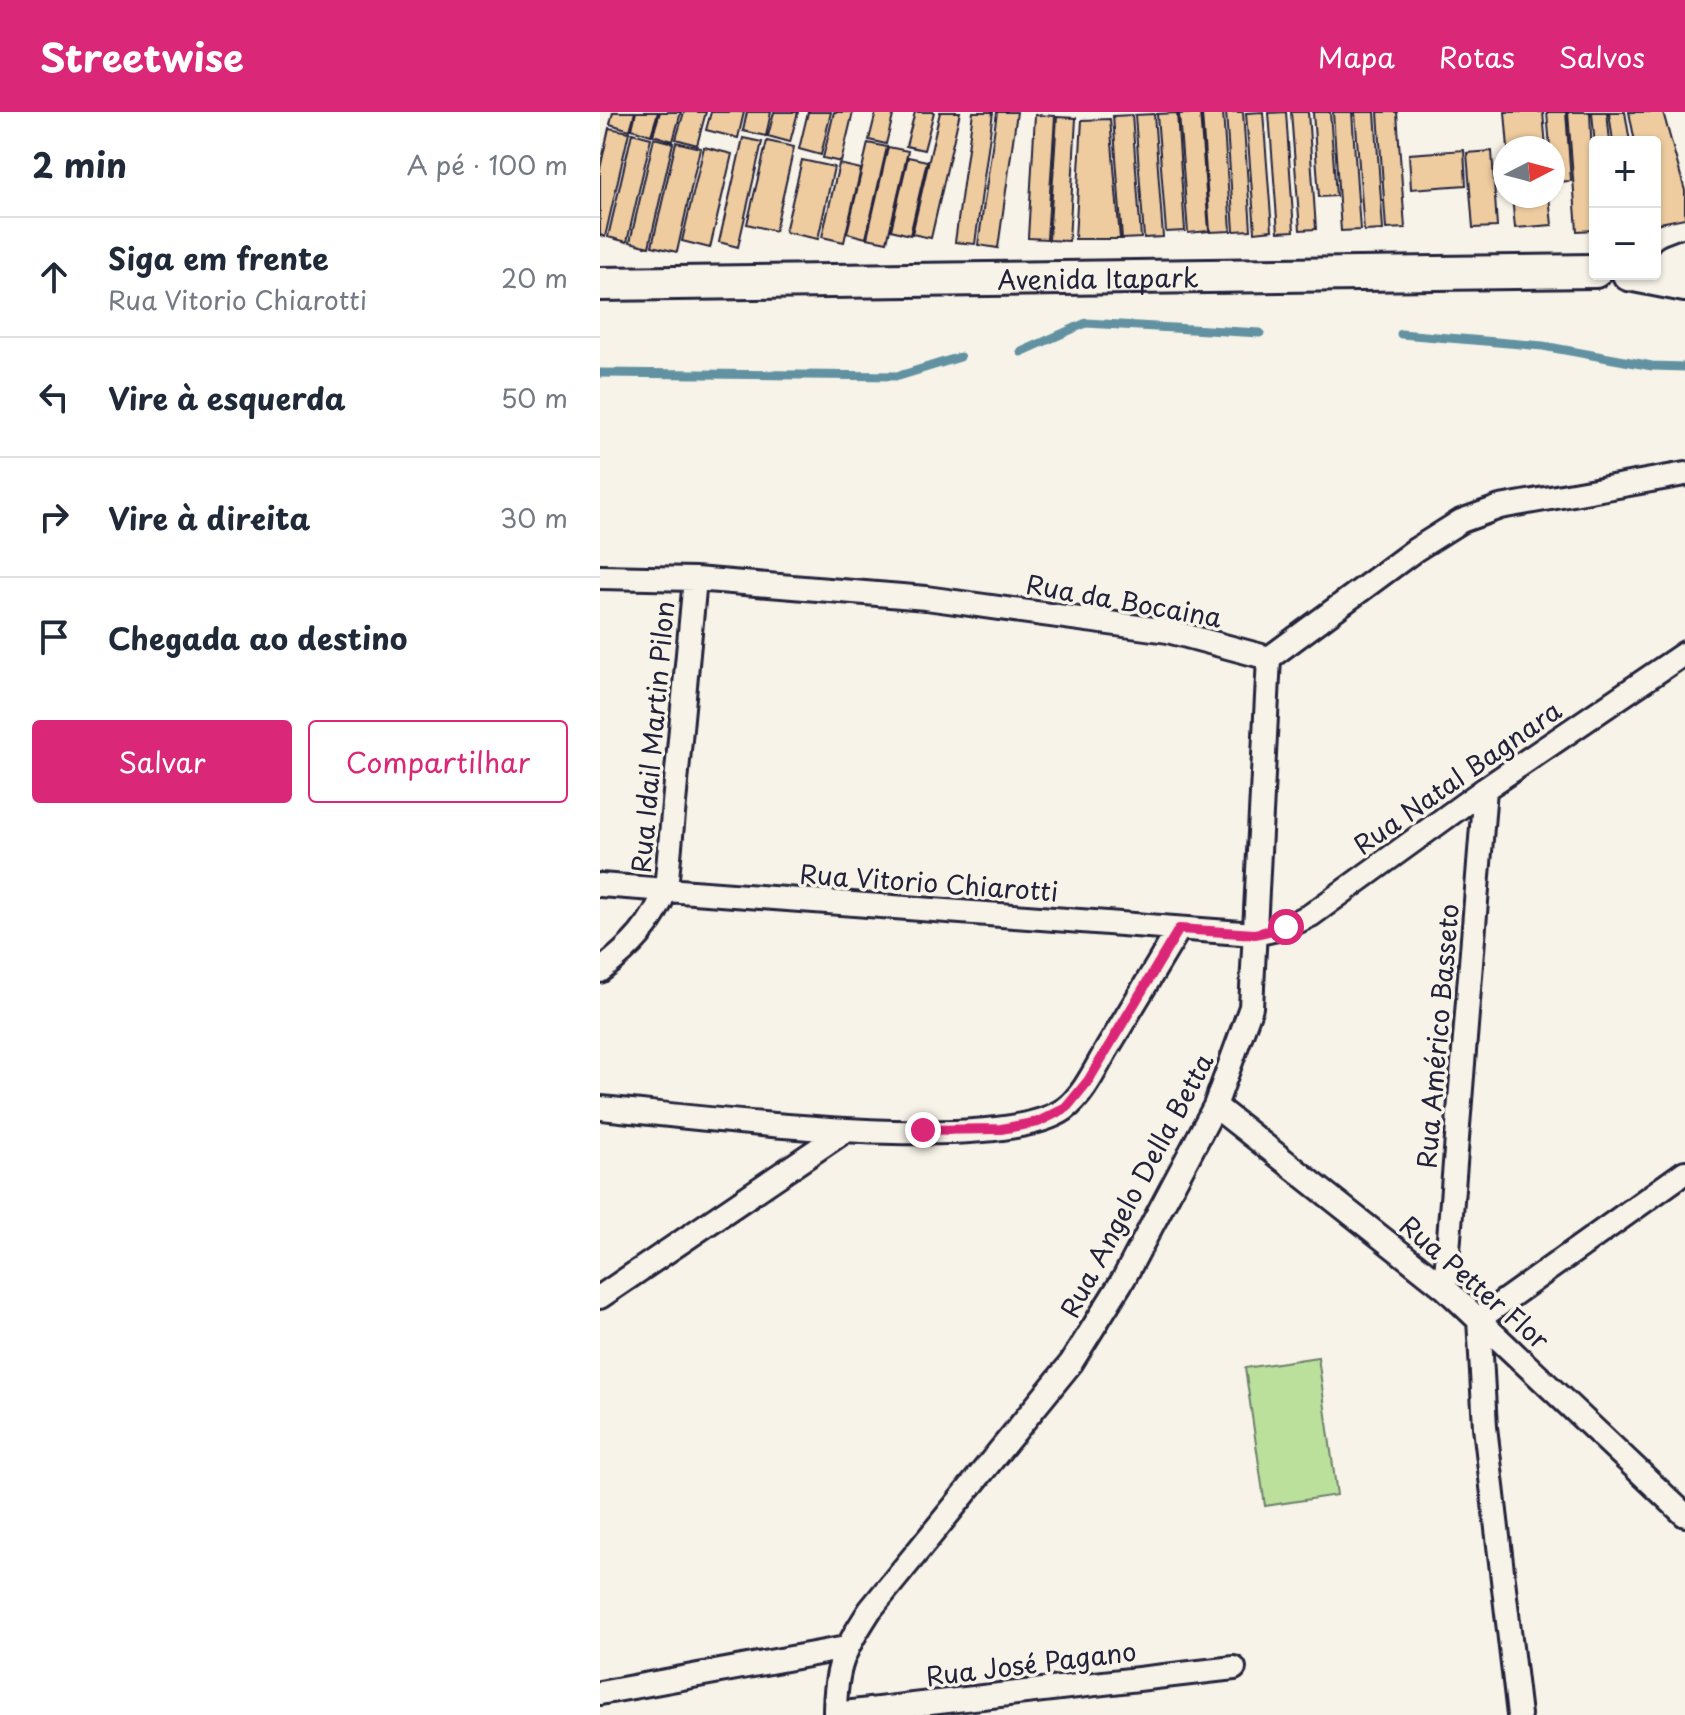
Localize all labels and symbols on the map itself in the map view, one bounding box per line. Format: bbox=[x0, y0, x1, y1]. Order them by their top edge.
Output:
north arrow bbox=[1493, 136, 1565, 208]
street label: Avenida Itapark bbox=[997, 257, 1199, 298]
street label: Rua da Bocaina bbox=[1023, 564, 1225, 636]
street label: Rua Idail Martin Pilon bbox=[621, 599, 683, 875]
street label: Rua Natal Bagnara bbox=[1345, 690, 1569, 863]
street label: Rua Vitorio Chiarotti bbox=[798, 854, 1060, 910]
street label: Rua Américo Basseto bbox=[1406, 902, 1468, 1170]
route start bbox=[1268, 909, 1304, 945]
street label: Rua Angelo Della Betta bbox=[1050, 1045, 1223, 1324]
route end bbox=[905, 1112, 941, 1148]
street label: Rua Petter Flor bbox=[1392, 1206, 1559, 1359]
street label: Rua José Pagano bbox=[924, 1631, 1138, 1695]

